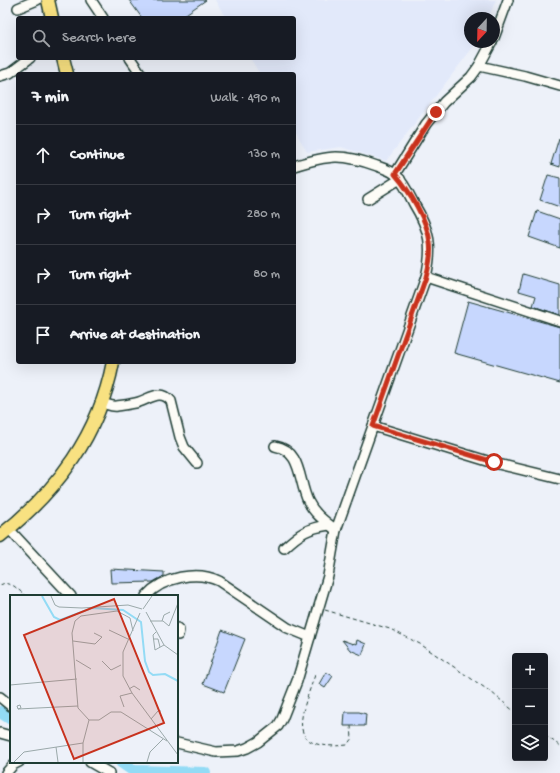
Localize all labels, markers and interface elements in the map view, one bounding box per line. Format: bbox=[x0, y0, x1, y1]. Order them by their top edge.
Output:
north arrow bbox=[464, 12, 500, 48]
search box bbox=[16, 16, 296, 60]
icon: search bbox=[30, 27, 52, 49]
text: Search here bbox=[62, 29, 136, 47]
text: 7 min bbox=[32, 88, 69, 108]
text: Walk · 490 m bbox=[210, 91, 280, 106]
route end bbox=[427, 103, 445, 121]
icon: ahead bbox=[32, 144, 54, 166]
text: Continue bbox=[70, 146, 124, 164]
text: 130 m bbox=[248, 147, 280, 162]
icon: right bbox=[32, 204, 54, 226]
text: Turn right bbox=[70, 206, 130, 224]
text: 280 m bbox=[247, 207, 280, 222]
icon: right bbox=[32, 264, 54, 286]
text: Turn right bbox=[70, 266, 130, 284]
text: 80 m bbox=[253, 267, 280, 282]
icon: arrive bbox=[32, 324, 54, 346]
text: Arrive at destination bbox=[70, 326, 200, 344]
route start bbox=[485, 453, 503, 471]
inset map bbox=[10, 595, 178, 763]
map controls bbox=[512, 653, 548, 761]
button: + bbox=[512, 653, 548, 689]
button: − bbox=[512, 689, 548, 725]
button: layers bbox=[512, 725, 548, 761]

